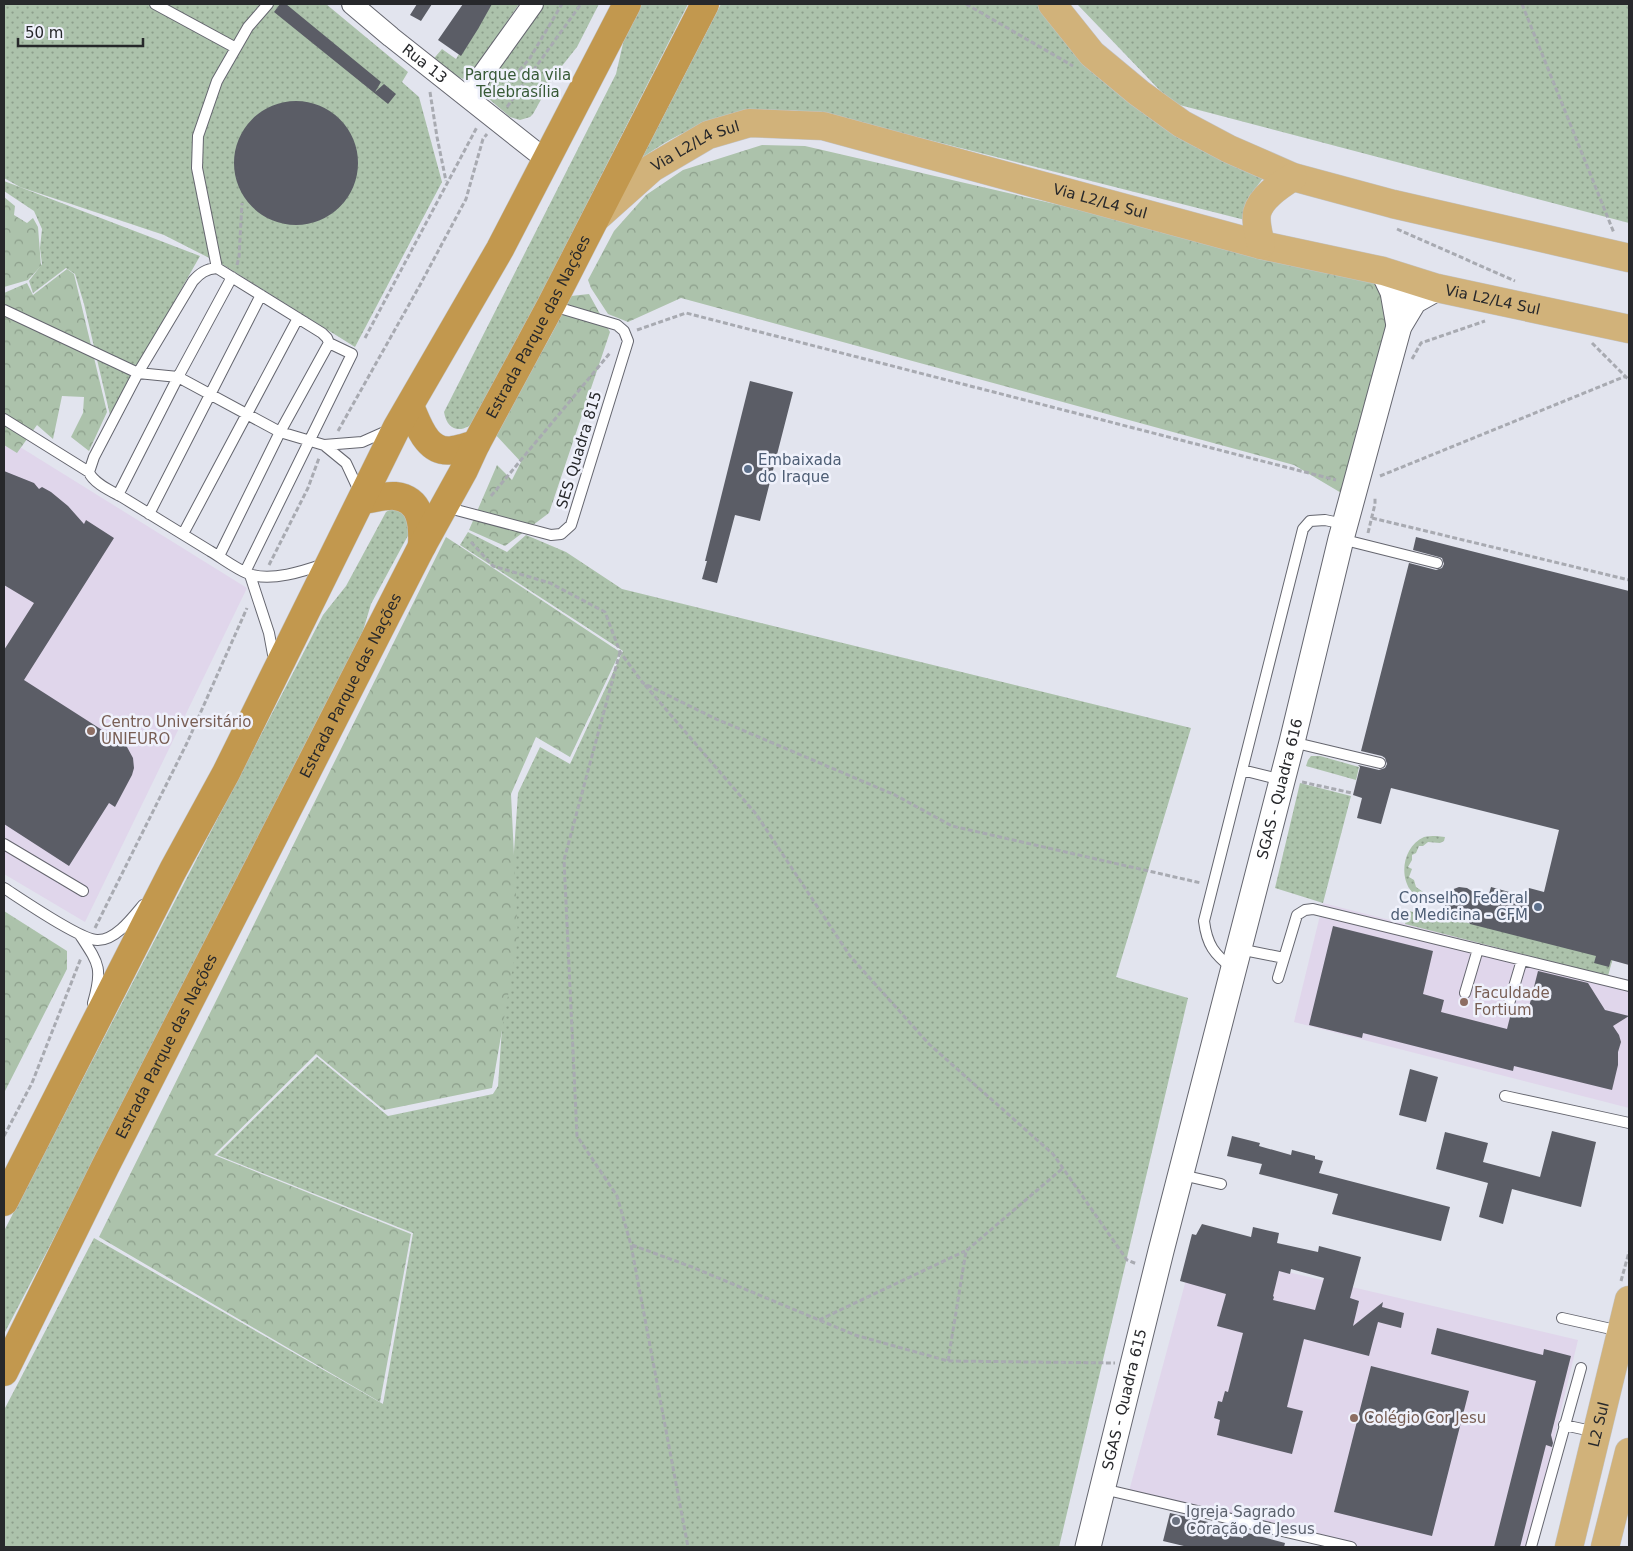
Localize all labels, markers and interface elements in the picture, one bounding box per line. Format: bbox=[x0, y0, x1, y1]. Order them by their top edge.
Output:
scale bar bbox=[18, 15, 142, 47]
text: 50 m bbox=[25, 24, 63, 42]
street label: Rua 13 bbox=[399, 40, 451, 87]
park label: Parque da vila Telebrasília bbox=[465, 66, 571, 101]
street label: Via L2/L4 Sul bbox=[648, 117, 742, 176]
street label: Via L2/L4 Sul bbox=[1051, 180, 1149, 223]
street label: Estrada Parque das Nações bbox=[482, 232, 594, 422]
street label: Via L2/L4 Sul bbox=[1443, 281, 1542, 319]
street label: SES Quadra 815 bbox=[553, 389, 605, 511]
place label: Embaixada do Iraque bbox=[758, 451, 842, 486]
marker: Embaixada do Iraque bbox=[742, 463, 754, 475]
street label: Estrada Parque das Nações bbox=[296, 590, 405, 781]
place label: Centro Universitário UNIEURO bbox=[101, 713, 251, 748]
street label: SGAS - Quadra 616 bbox=[1253, 717, 1306, 861]
marker: Centro Universitário UNIEURO bbox=[85, 725, 97, 737]
place label: Conselho Federal de Medicina - CFM bbox=[1391, 889, 1528, 924]
marker: Conselho Federal de Medicina - CFM bbox=[1532, 901, 1544, 913]
street label: Estrada Parque das Nações bbox=[112, 951, 221, 1142]
place label: Faculdade Fortium bbox=[1474, 984, 1550, 1019]
marker: Faculdade Fortium bbox=[1458, 996, 1470, 1008]
street label: SGAS - Quadra 615 bbox=[1098, 1327, 1150, 1472]
street label: L2 Sul bbox=[1585, 1400, 1613, 1449]
place label: Colégio Cor Jesu bbox=[1364, 1409, 1486, 1427]
marker: Colégio Cor Jesu bbox=[1348, 1412, 1360, 1424]
place label: Igreja Sagrado Coração de Jesus bbox=[1186, 1503, 1315, 1538]
marker: Igreja Sagrado Coração de Jesus bbox=[1170, 1515, 1182, 1527]

